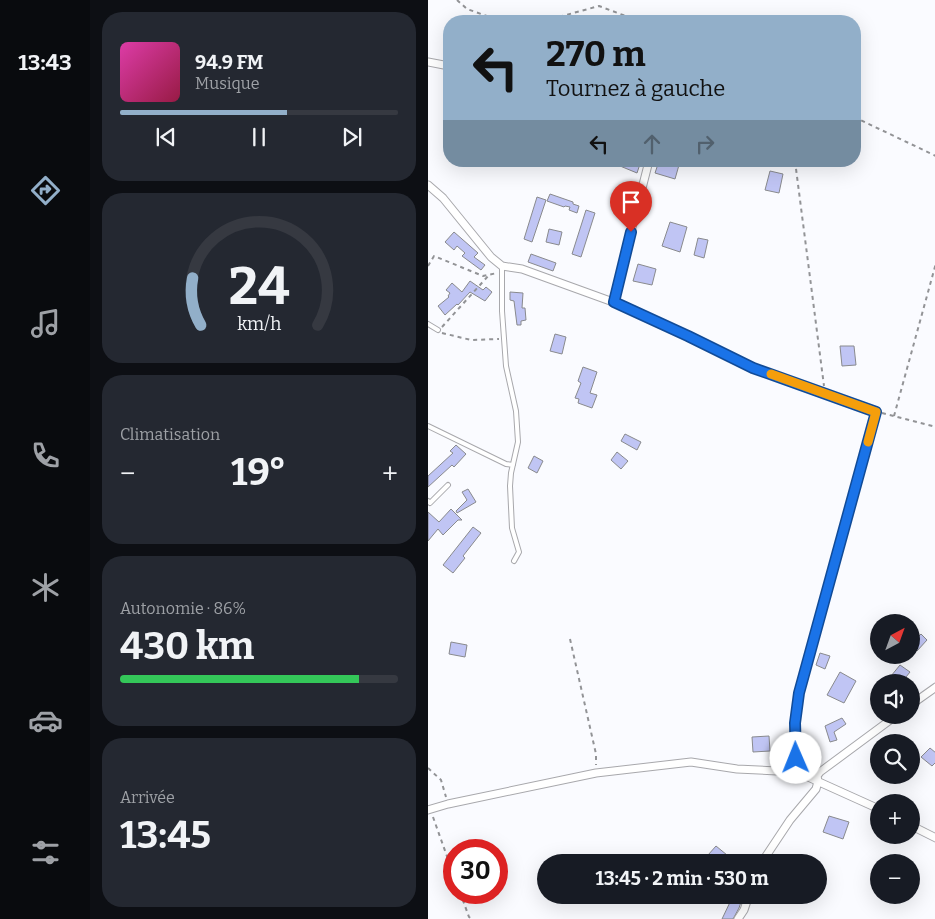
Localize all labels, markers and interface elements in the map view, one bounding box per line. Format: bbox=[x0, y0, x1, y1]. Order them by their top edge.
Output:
text: 270 m bbox=[546, 33, 646, 75]
icon: left bbox=[463, 35, 528, 100]
text: 13:43 bbox=[18, 49, 72, 76]
text: 94.9 FM bbox=[195, 51, 263, 74]
text: Musique bbox=[195, 74, 260, 93]
text: Tournez à gauche bbox=[546, 75, 725, 102]
icon: previous bbox=[152, 123, 180, 151]
icon: pause bbox=[245, 123, 273, 151]
icon: next bbox=[338, 123, 366, 151]
icon: left bbox=[585, 130, 613, 158]
icon: ahead bbox=[638, 130, 666, 158]
icon: right bbox=[691, 130, 719, 158]
icon: directions bbox=[28, 173, 63, 208]
pin bbox=[610, 181, 652, 232]
icon: arrive bbox=[617, 188, 645, 216]
text: 24 bbox=[229, 255, 290, 318]
icon: music bbox=[28, 306, 63, 341]
text: km/h bbox=[237, 313, 281, 335]
text: Climatisation bbox=[120, 425, 220, 444]
icon: phone bbox=[28, 438, 63, 473]
text: 19° bbox=[231, 449, 286, 495]
text: − bbox=[120, 457, 135, 490]
text: + bbox=[382, 457, 398, 490]
icon: climate bbox=[28, 570, 63, 605]
text: Autonomie · 86% bbox=[120, 599, 246, 618]
north arrow bbox=[870, 614, 920, 664]
map controls bbox=[870, 614, 920, 904]
text: 430 km bbox=[120, 623, 254, 669]
button: sound bbox=[870, 674, 920, 724]
icon: car bbox=[28, 703, 63, 738]
position arrow bbox=[769, 731, 821, 783]
button: search bbox=[870, 734, 920, 784]
text: Arrivée bbox=[120, 788, 175, 807]
button: + bbox=[870, 794, 920, 844]
text: 13:45 bbox=[120, 812, 211, 858]
icon: filters bbox=[28, 835, 63, 870]
speed limit sign: 30 bbox=[443, 839, 508, 904]
button: − bbox=[870, 854, 920, 904]
text: 13:45 · 2 min · 530 m bbox=[595, 867, 769, 890]

